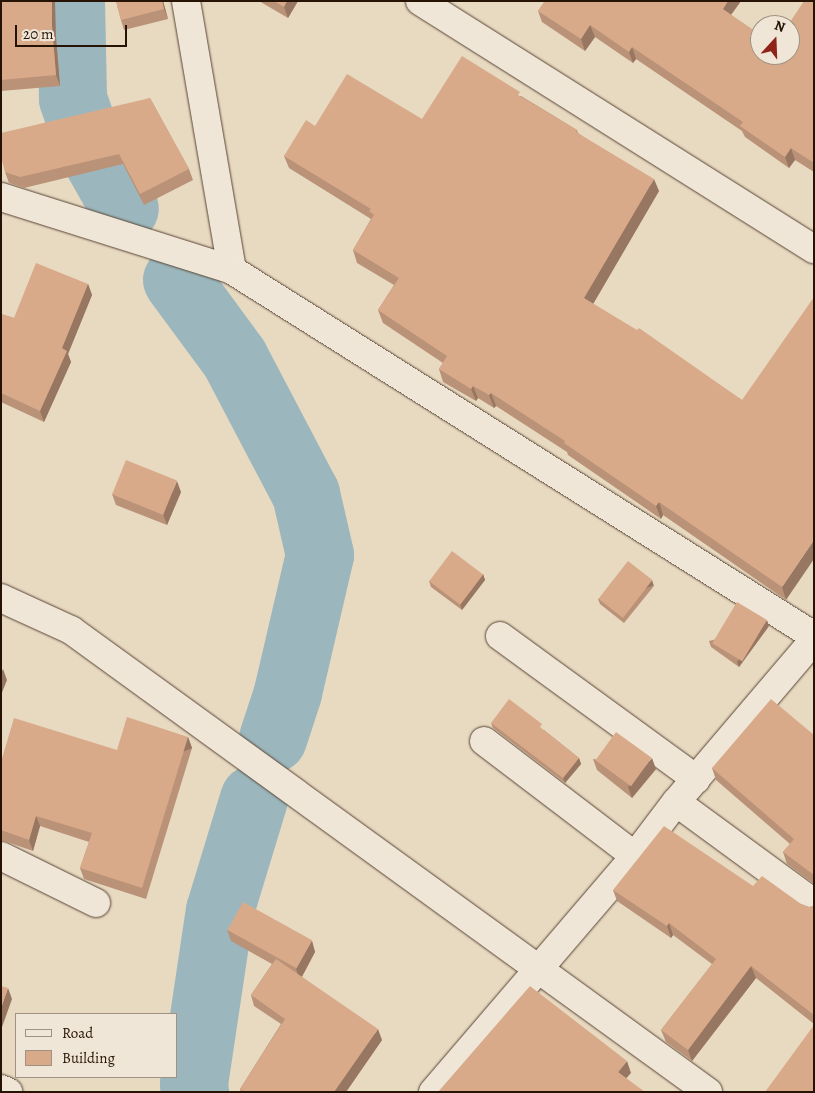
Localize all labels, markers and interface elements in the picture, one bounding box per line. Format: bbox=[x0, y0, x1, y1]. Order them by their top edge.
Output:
scale bar bbox=[18, 15, 130, 47]
north arrow bbox=[750, 15, 800, 65]
text: N bbox=[772, 16, 788, 37]
text: 20 m bbox=[23, 24, 54, 44]
legend bbox=[15, 1013, 178, 1078]
text: Road bbox=[62, 1023, 93, 1043]
text: Building bbox=[62, 1048, 115, 1068]

